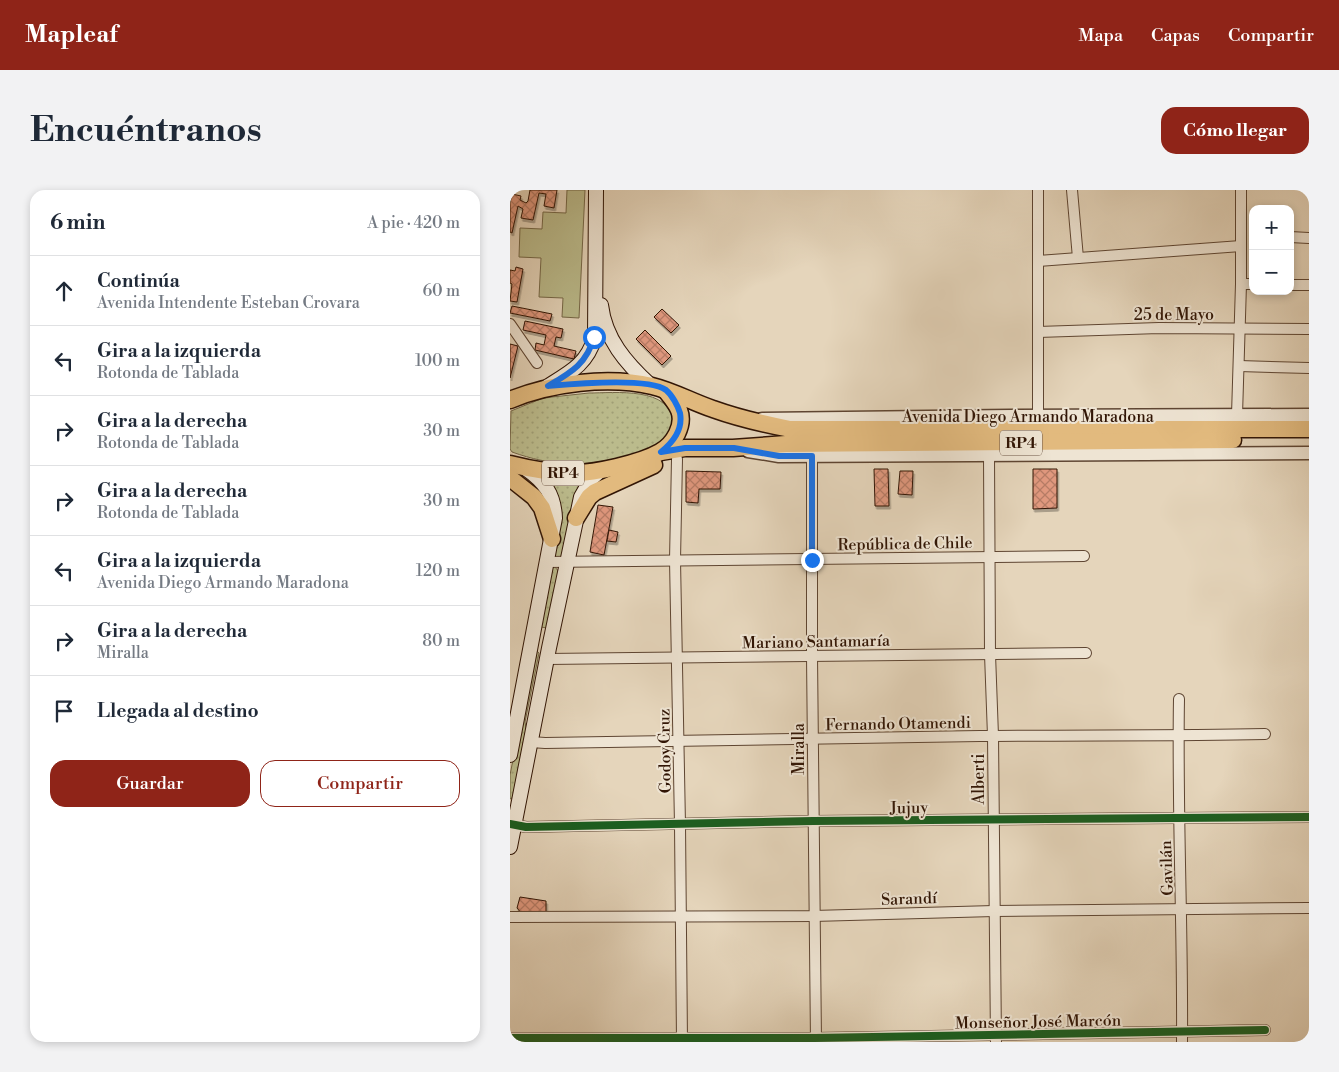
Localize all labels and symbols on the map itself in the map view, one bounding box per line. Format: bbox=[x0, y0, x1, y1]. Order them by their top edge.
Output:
street label: 25 de Mayo bbox=[1134, 305, 1214, 325]
route start bbox=[583, 326, 606, 349]
street label: Avenida Diego Armando Maradona bbox=[901, 407, 1155, 427]
road number: RP4 bbox=[1000, 430, 1042, 456]
road number: RP4 bbox=[542, 460, 584, 486]
street label: República de Chile bbox=[837, 533, 973, 555]
route end bbox=[801, 549, 824, 572]
street label: Mariano Santamaría bbox=[742, 631, 891, 653]
street label: Godoy Cruz bbox=[654, 708, 676, 794]
street label: Fernando Otamendi bbox=[825, 713, 971, 735]
street label: Miralla bbox=[789, 722, 809, 775]
street label: Alberti bbox=[969, 753, 989, 806]
street label: Jujuy bbox=[889, 798, 928, 818]
street label: Gavilán bbox=[1156, 839, 1178, 896]
street label: Sarandí bbox=[881, 888, 938, 910]
street label: Monseñor José Marcón bbox=[955, 1011, 1122, 1033]

